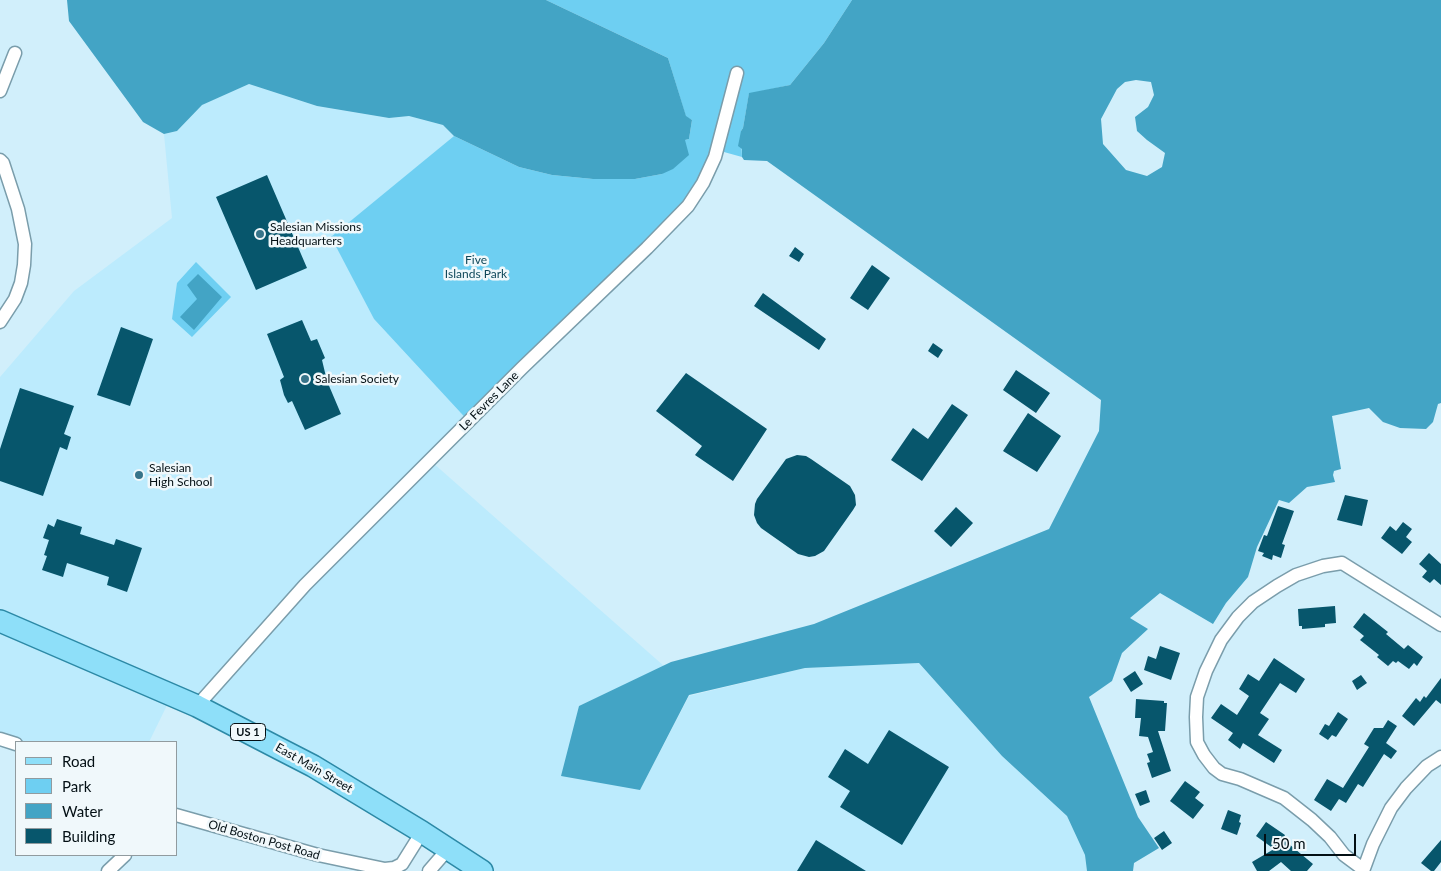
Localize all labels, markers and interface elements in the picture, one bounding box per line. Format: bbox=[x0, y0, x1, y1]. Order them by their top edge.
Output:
place label: Salesian Missions Headquarters bbox=[270, 220, 361, 248]
marker: Salesian Missions Headquarters bbox=[254, 228, 266, 240]
park label: Five Islands Park bbox=[445, 253, 507, 281]
street label: Le Fevres Lane bbox=[456, 368, 522, 434]
place label: Salesian Society bbox=[315, 372, 399, 386]
marker: Salesian Society bbox=[299, 373, 311, 385]
place label: Salesian High School bbox=[149, 461, 212, 489]
marker: Salesian High School bbox=[133, 469, 145, 481]
road number: US 1 bbox=[230, 724, 266, 740]
street label: East Main Street bbox=[273, 740, 355, 796]
legend bbox=[15, 741, 178, 856]
text: Road bbox=[62, 752, 95, 770]
text: Park bbox=[62, 777, 91, 795]
text: Water bbox=[62, 802, 103, 820]
street label: Old Boston Post Road bbox=[206, 817, 322, 863]
scale bar bbox=[1266, 824, 1358, 856]
text: Building bbox=[62, 827, 115, 845]
text: 50 m bbox=[1272, 834, 1306, 852]

